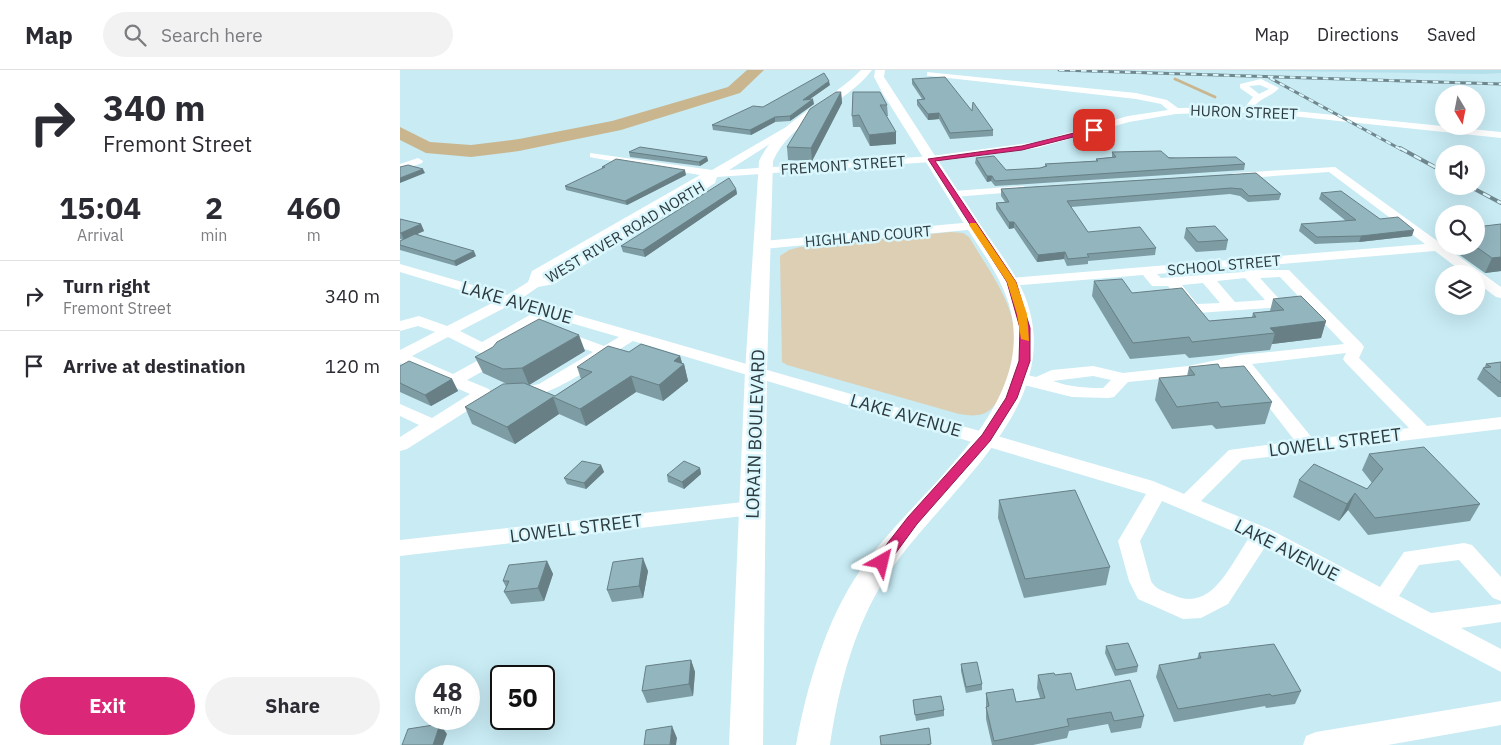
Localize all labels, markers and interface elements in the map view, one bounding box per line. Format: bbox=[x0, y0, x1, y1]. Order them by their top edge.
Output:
search box bbox=[103, 12, 453, 57]
text: Map bbox=[25, 19, 73, 51]
icon: search bbox=[121, 21, 149, 49]
text: Search here bbox=[161, 23, 263, 47]
text: Map bbox=[1254, 23, 1289, 46]
text: Directions bbox=[1317, 23, 1399, 46]
text: Saved bbox=[1427, 23, 1476, 46]
text: 340 m bbox=[103, 85, 206, 131]
north arrow bbox=[1435, 85, 1485, 135]
map controls bbox=[1435, 85, 1485, 315]
icon: right bbox=[20, 90, 85, 155]
street label: HURON STREET bbox=[1190, 101, 1299, 123]
pin bbox=[1073, 109, 1115, 151]
icon: arrive bbox=[1080, 116, 1108, 144]
text: Fremont Street bbox=[103, 129, 252, 158]
button: sound bbox=[1435, 145, 1485, 195]
street label: FREMONT STREET bbox=[780, 151, 906, 179]
street label: WEST RIVER ROAD NORTH bbox=[542, 177, 708, 287]
text: 15:04 bbox=[59, 188, 141, 227]
text: 2 bbox=[205, 188, 223, 227]
text: 460 bbox=[287, 188, 341, 227]
button: search bbox=[1435, 205, 1485, 255]
street label: HIGHLAND COURT bbox=[804, 221, 932, 251]
text: Arrival bbox=[77, 225, 124, 245]
text: min bbox=[200, 225, 227, 245]
text: m bbox=[307, 225, 321, 245]
street label: SCHOOL STREET bbox=[1167, 251, 1282, 279]
button: layers bbox=[1435, 265, 1485, 315]
text: Turn right bbox=[63, 274, 150, 298]
street label: LAKE AVENUE bbox=[459, 275, 575, 329]
icon: right bbox=[20, 282, 48, 310]
text: 340 m bbox=[325, 284, 380, 308]
text: Fremont Street bbox=[63, 298, 172, 318]
street label: LORAIN BOULEVARD bbox=[741, 349, 769, 519]
icon: arrive bbox=[20, 352, 48, 380]
text: Arrive at destination bbox=[63, 354, 246, 378]
text: 120 m bbox=[325, 354, 380, 378]
street label: LAKE AVENUE bbox=[848, 388, 964, 442]
street label: LOWELL STREET bbox=[1267, 422, 1403, 462]
street label: LOWELL STREET bbox=[508, 508, 644, 548]
street label: LAKE AVENUE bbox=[1231, 514, 1343, 586]
position arrow bbox=[855, 535, 907, 587]
speed limit sign: 50 bbox=[490, 665, 555, 730]
text: 48 bbox=[432, 675, 463, 708]
button: Exit bbox=[20, 677, 195, 735]
button: Share bbox=[205, 677, 380, 735]
text: km/h bbox=[433, 702, 462, 717]

